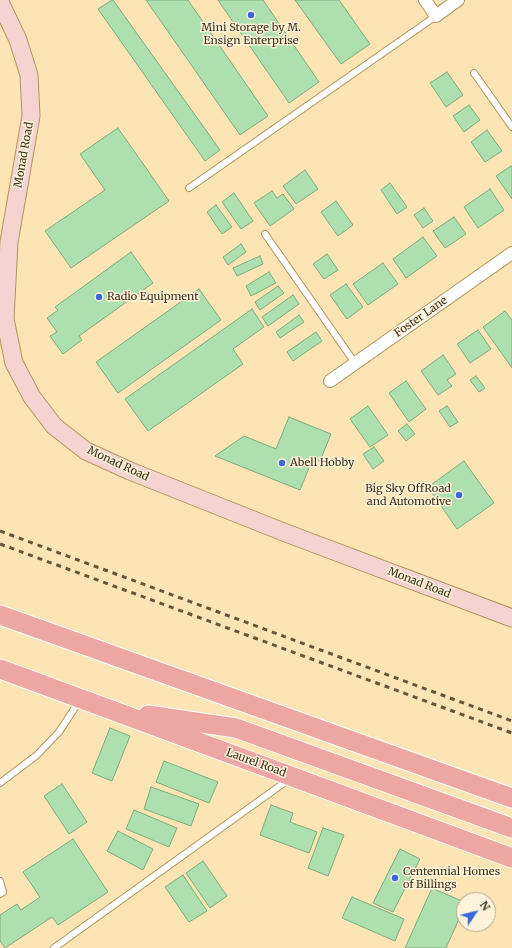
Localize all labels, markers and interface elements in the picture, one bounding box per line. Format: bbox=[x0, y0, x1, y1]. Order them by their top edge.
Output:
marker: Mini Storage by M. Ensign Enterprise bbox=[246, 10, 256, 20]
place label: Mini Storage by M. Ensign Enterprise bbox=[201, 21, 301, 47]
street label: Monad Road bbox=[12, 121, 36, 189]
place label: Radio Equipment bbox=[107, 290, 198, 304]
marker: Radio Equipment bbox=[94, 292, 104, 302]
street label: Foster Lane bbox=[392, 294, 450, 340]
street label: Monad Road bbox=[85, 444, 151, 484]
place label: Abell Hobby bbox=[290, 456, 354, 470]
marker: Abell Hobby bbox=[277, 458, 287, 468]
place label: Big Sky OffRoad and Automotive bbox=[365, 482, 451, 508]
marker: Big Sky OffRoad and Automotive bbox=[454, 490, 464, 500]
street label: Monad Road bbox=[386, 565, 452, 601]
street label: Laurel Road bbox=[224, 746, 288, 780]
place label: Centennial Homes of Billings bbox=[403, 865, 500, 891]
marker: Centennial Homes of Billings bbox=[390, 873, 400, 883]
north arrow bbox=[456, 892, 496, 932]
text: N bbox=[477, 898, 493, 913]

